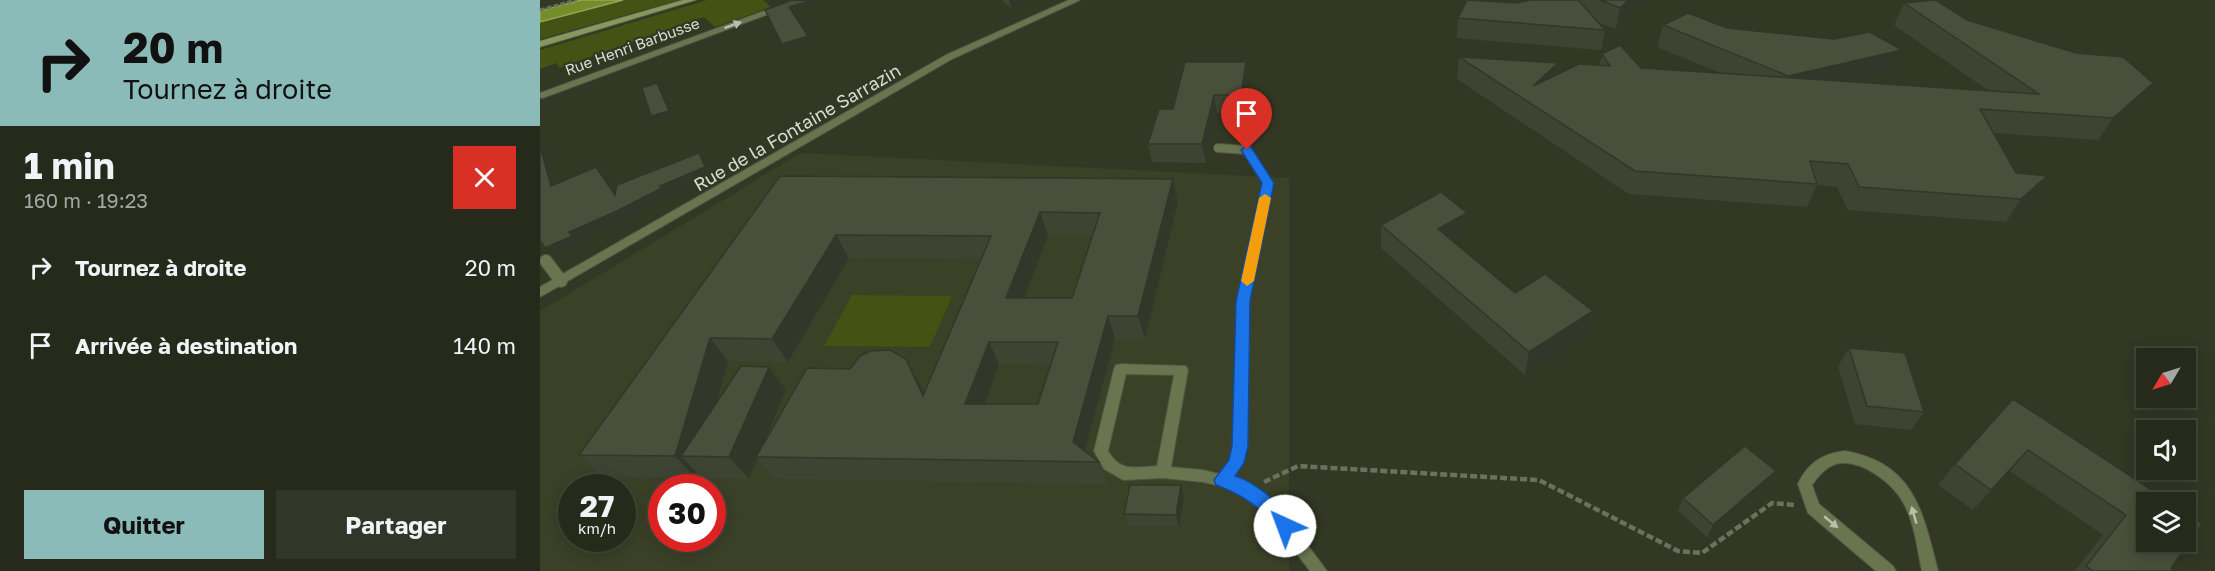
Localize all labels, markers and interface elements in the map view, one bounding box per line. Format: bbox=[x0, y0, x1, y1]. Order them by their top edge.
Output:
street label: Rue Henri Barbusse bbox=[562, 13, 702, 79]
one-way arrow bbox=[724, 20, 742, 30]
text: 20 m bbox=[123, 22, 223, 72]
icon: right bbox=[24, 24, 102, 102]
street label: Rue de la Fontaine Sarrazin bbox=[690, 59, 904, 195]
text: Tournez à droite bbox=[123, 73, 332, 105]
pin bbox=[1221, 88, 1272, 150]
icon: arrive bbox=[1230, 97, 1263, 130]
text: 1 min bbox=[24, 144, 115, 187]
button: close bbox=[453, 146, 516, 209]
text: 160 m · 19:23 bbox=[24, 188, 148, 212]
icon: right bbox=[24, 251, 57, 284]
text: Tournez à droite bbox=[75, 254, 246, 281]
text: 20 m bbox=[465, 254, 516, 281]
icon: arrive bbox=[24, 329, 57, 362]
text: Arrivée à destination bbox=[75, 332, 297, 359]
text: 140 m bbox=[453, 332, 516, 359]
north arrow bbox=[2136, 348, 2196, 408]
map controls bbox=[2136, 348, 2196, 552]
button: sound bbox=[2136, 420, 2196, 480]
speed limit sign: 30 bbox=[648, 474, 726, 552]
text: 27 bbox=[580, 488, 614, 524]
button: Quitter bbox=[24, 490, 264, 559]
button: Partager bbox=[276, 490, 516, 559]
button: layers bbox=[2136, 492, 2196, 552]
position arrow bbox=[1253, 494, 1317, 558]
one-way arrow bbox=[1909, 506, 1918, 524]
one-way arrow bbox=[1823, 516, 1839, 529]
text: km/h bbox=[578, 519, 616, 537]

